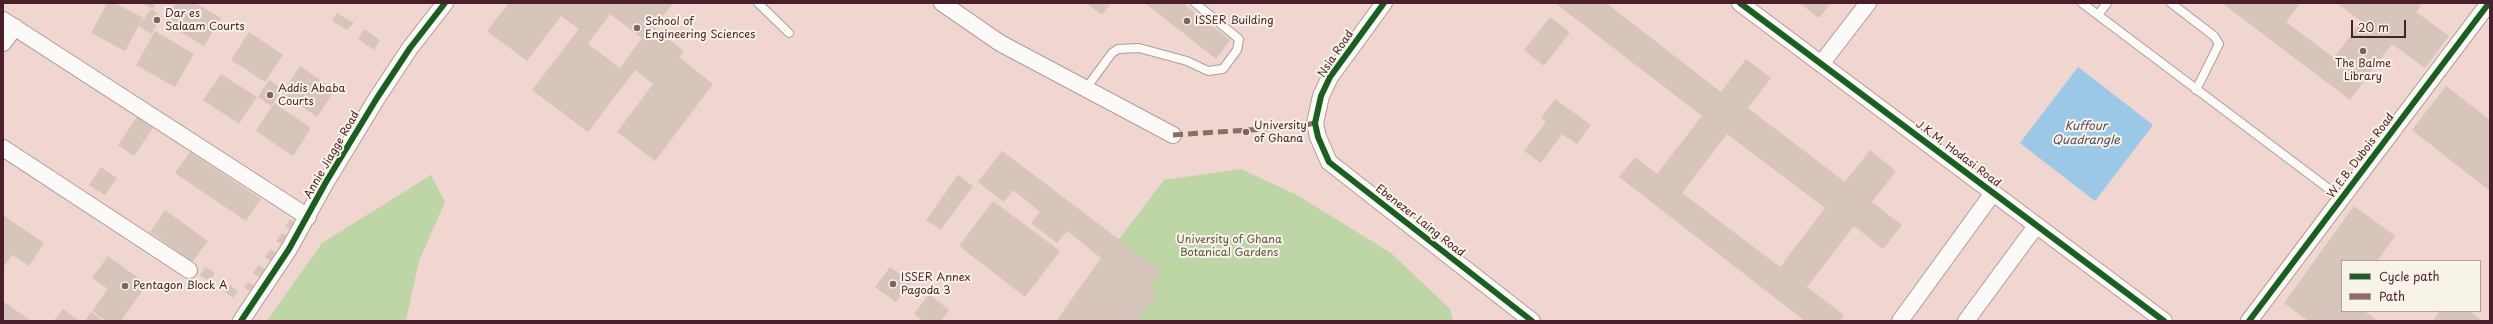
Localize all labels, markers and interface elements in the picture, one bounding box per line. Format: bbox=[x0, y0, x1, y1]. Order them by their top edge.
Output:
place label: Dar es Salaam Courts bbox=[165, 7, 245, 33]
scale bar bbox=[2353, 12, 2408, 38]
place label: ISSER Building bbox=[1195, 14, 1273, 28]
marker: Dar es Salaam Courts bbox=[152, 15, 162, 25]
place label: School of Engineering Sciences bbox=[645, 15, 755, 41]
marker: ISSER Building bbox=[1182, 16, 1192, 26]
text: 20 m bbox=[2358, 18, 2389, 36]
marker: School of Engineering Sciences bbox=[632, 23, 642, 33]
street label: Nsia Road bbox=[1316, 28, 1356, 80]
marker: The Balme Library bbox=[2358, 46, 2368, 56]
place label: The Balme Library bbox=[2335, 57, 2391, 83]
place label: Addis Ababa Courts bbox=[278, 82, 345, 108]
marker: Addis Ababa Courts bbox=[265, 90, 275, 100]
street label: Annie Jiagge Road bbox=[302, 109, 362, 201]
street label: W.E.B. Dubois Road bbox=[2325, 111, 2397, 201]
street label: J.K.M. Hodasi Road bbox=[1913, 118, 2003, 190]
place label: University of Ghana bbox=[1254, 119, 1307, 145]
water label: Kuffour Quadrangle bbox=[2052, 120, 2120, 148]
marker: University of Ghana bbox=[1241, 127, 1251, 137]
street label: Ebenezer Laing Road bbox=[1373, 182, 1467, 260]
park label: University of Ghana Botanical Gardens bbox=[1176, 233, 1282, 259]
legend bbox=[2341, 260, 2481, 312]
text: Cycle path bbox=[2379, 267, 2440, 285]
place label: ISSER Annex Pagoda 3 bbox=[901, 271, 971, 297]
place label: Pentagon Block A bbox=[133, 279, 227, 293]
marker: ISSER Annex Pagoda 3 bbox=[888, 279, 898, 289]
marker: Pentagon Block A bbox=[120, 281, 130, 291]
text: Path bbox=[2379, 287, 2405, 305]

